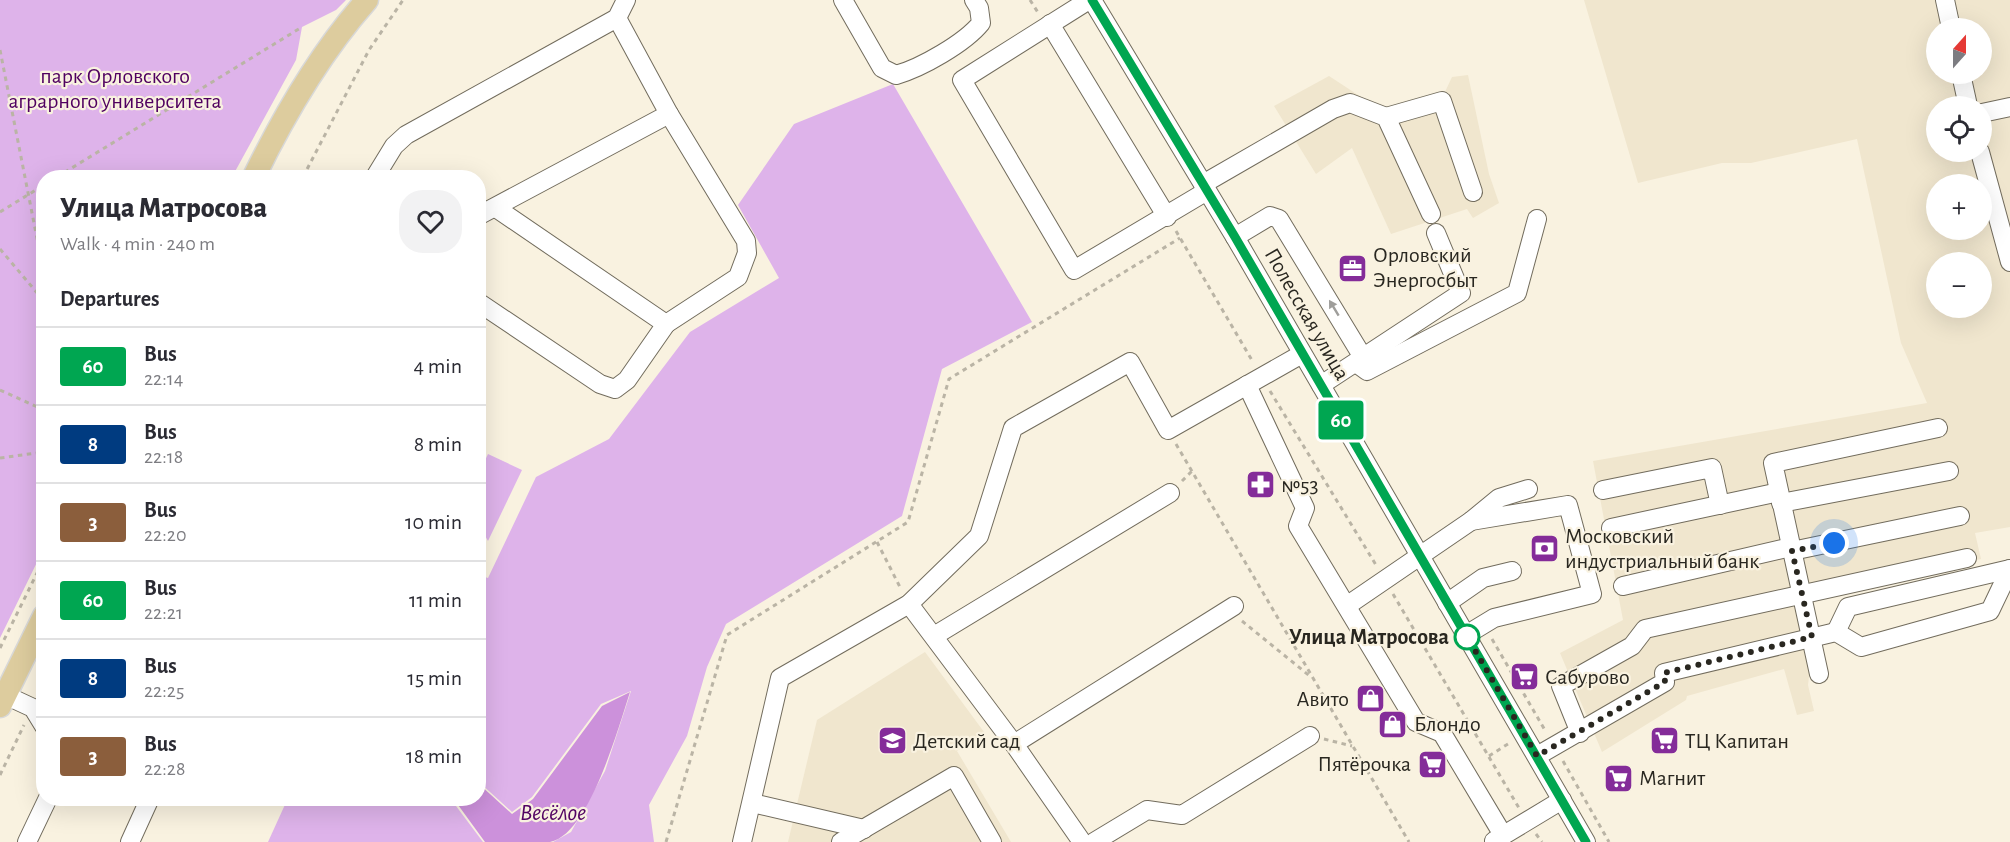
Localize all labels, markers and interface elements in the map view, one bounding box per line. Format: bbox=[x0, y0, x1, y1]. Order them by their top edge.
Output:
north arrow bbox=[1926, 18, 1992, 84]
map controls bbox=[1926, 18, 1992, 318]
park label: парк Орловского аграрного университета bbox=[9, 65, 221, 112]
button: locate bbox=[1926, 96, 1992, 162]
button: + bbox=[1926, 174, 1992, 240]
button: heart bbox=[399, 190, 462, 253]
text: Улица Матросова bbox=[60, 195, 267, 223]
text: Walk · 4 min · 240 m bbox=[60, 234, 215, 254]
street label: Полесская улица bbox=[1260, 244, 1354, 384]
place label: Орловский Энергосбыт bbox=[1373, 244, 1478, 291]
office icon: Орловский Энергосбыт bbox=[1336, 252, 1368, 284]
button: − bbox=[1926, 252, 1992, 318]
text: Departures bbox=[60, 288, 160, 310]
one-way arrow bbox=[1328, 300, 1339, 317]
text: Bus bbox=[144, 343, 177, 365]
text: 4 min bbox=[414, 355, 462, 377]
text: 60 bbox=[82, 356, 104, 377]
text: 22:14 bbox=[144, 369, 183, 389]
line badge: 60 bbox=[1314, 400, 1368, 440]
text: 60 bbox=[1330, 410, 1352, 431]
text: Bus bbox=[144, 421, 177, 443]
text: 8 min bbox=[414, 433, 462, 455]
text: 8 bbox=[88, 434, 98, 455]
text: 22:18 bbox=[144, 447, 183, 467]
pharmacy icon: №53 bbox=[1244, 469, 1276, 501]
place label: №53 bbox=[1281, 474, 1319, 496]
text: Bus bbox=[144, 499, 177, 521]
text: 10 min bbox=[405, 511, 462, 533]
text: 3 bbox=[88, 512, 98, 533]
text: 22:20 bbox=[144, 525, 186, 545]
place label: Московский индустриальный банк bbox=[1565, 525, 1759, 572]
your location bbox=[1819, 528, 1849, 558]
bank icon: Московский индустриальный банк bbox=[1528, 533, 1560, 565]
text: Bus bbox=[144, 577, 177, 599]
text: 11 min bbox=[409, 589, 462, 611]
text: 60 bbox=[82, 590, 104, 611]
text: 22:21 bbox=[144, 603, 183, 623]
marker: Улица Матросова bbox=[1454, 624, 1480, 650]
place label: Улица Матросова bbox=[1289, 626, 1449, 648]
text: Bus bbox=[144, 655, 177, 677]
supermarket icon: Сабурово bbox=[1508, 661, 1540, 693]
place label: Сабурово bbox=[1545, 666, 1630, 688]
text: 15 min bbox=[407, 667, 462, 689]
text: 8 bbox=[88, 668, 98, 689]
text: 22:25 bbox=[144, 681, 184, 701]
shop icon: Авито bbox=[1354, 683, 1386, 715]
place label: Авито bbox=[1297, 688, 1349, 710]
shop icon: Блондо bbox=[1377, 708, 1409, 740]
place label: Блондо bbox=[1414, 713, 1481, 735]
school or university icon: Детский сад bbox=[876, 725, 908, 757]
supermarket icon: ТЦ Капитан bbox=[1648, 725, 1680, 757]
place label: Детский сад bbox=[913, 730, 1020, 752]
place label: ТЦ Капитан bbox=[1685, 730, 1789, 752]
text: Bus bbox=[144, 733, 177, 755]
text: 18 min bbox=[406, 745, 462, 767]
text: 3 bbox=[88, 746, 98, 767]
supermarket icon: Пятёрочка bbox=[1416, 748, 1448, 780]
place label: Пятёрочка bbox=[1317, 753, 1411, 775]
text: 22:28 bbox=[144, 759, 185, 779]
supermarket icon: Магнит bbox=[1602, 762, 1634, 794]
place label: Магнит bbox=[1639, 767, 1706, 789]
water label: Весёлое bbox=[520, 801, 586, 825]

